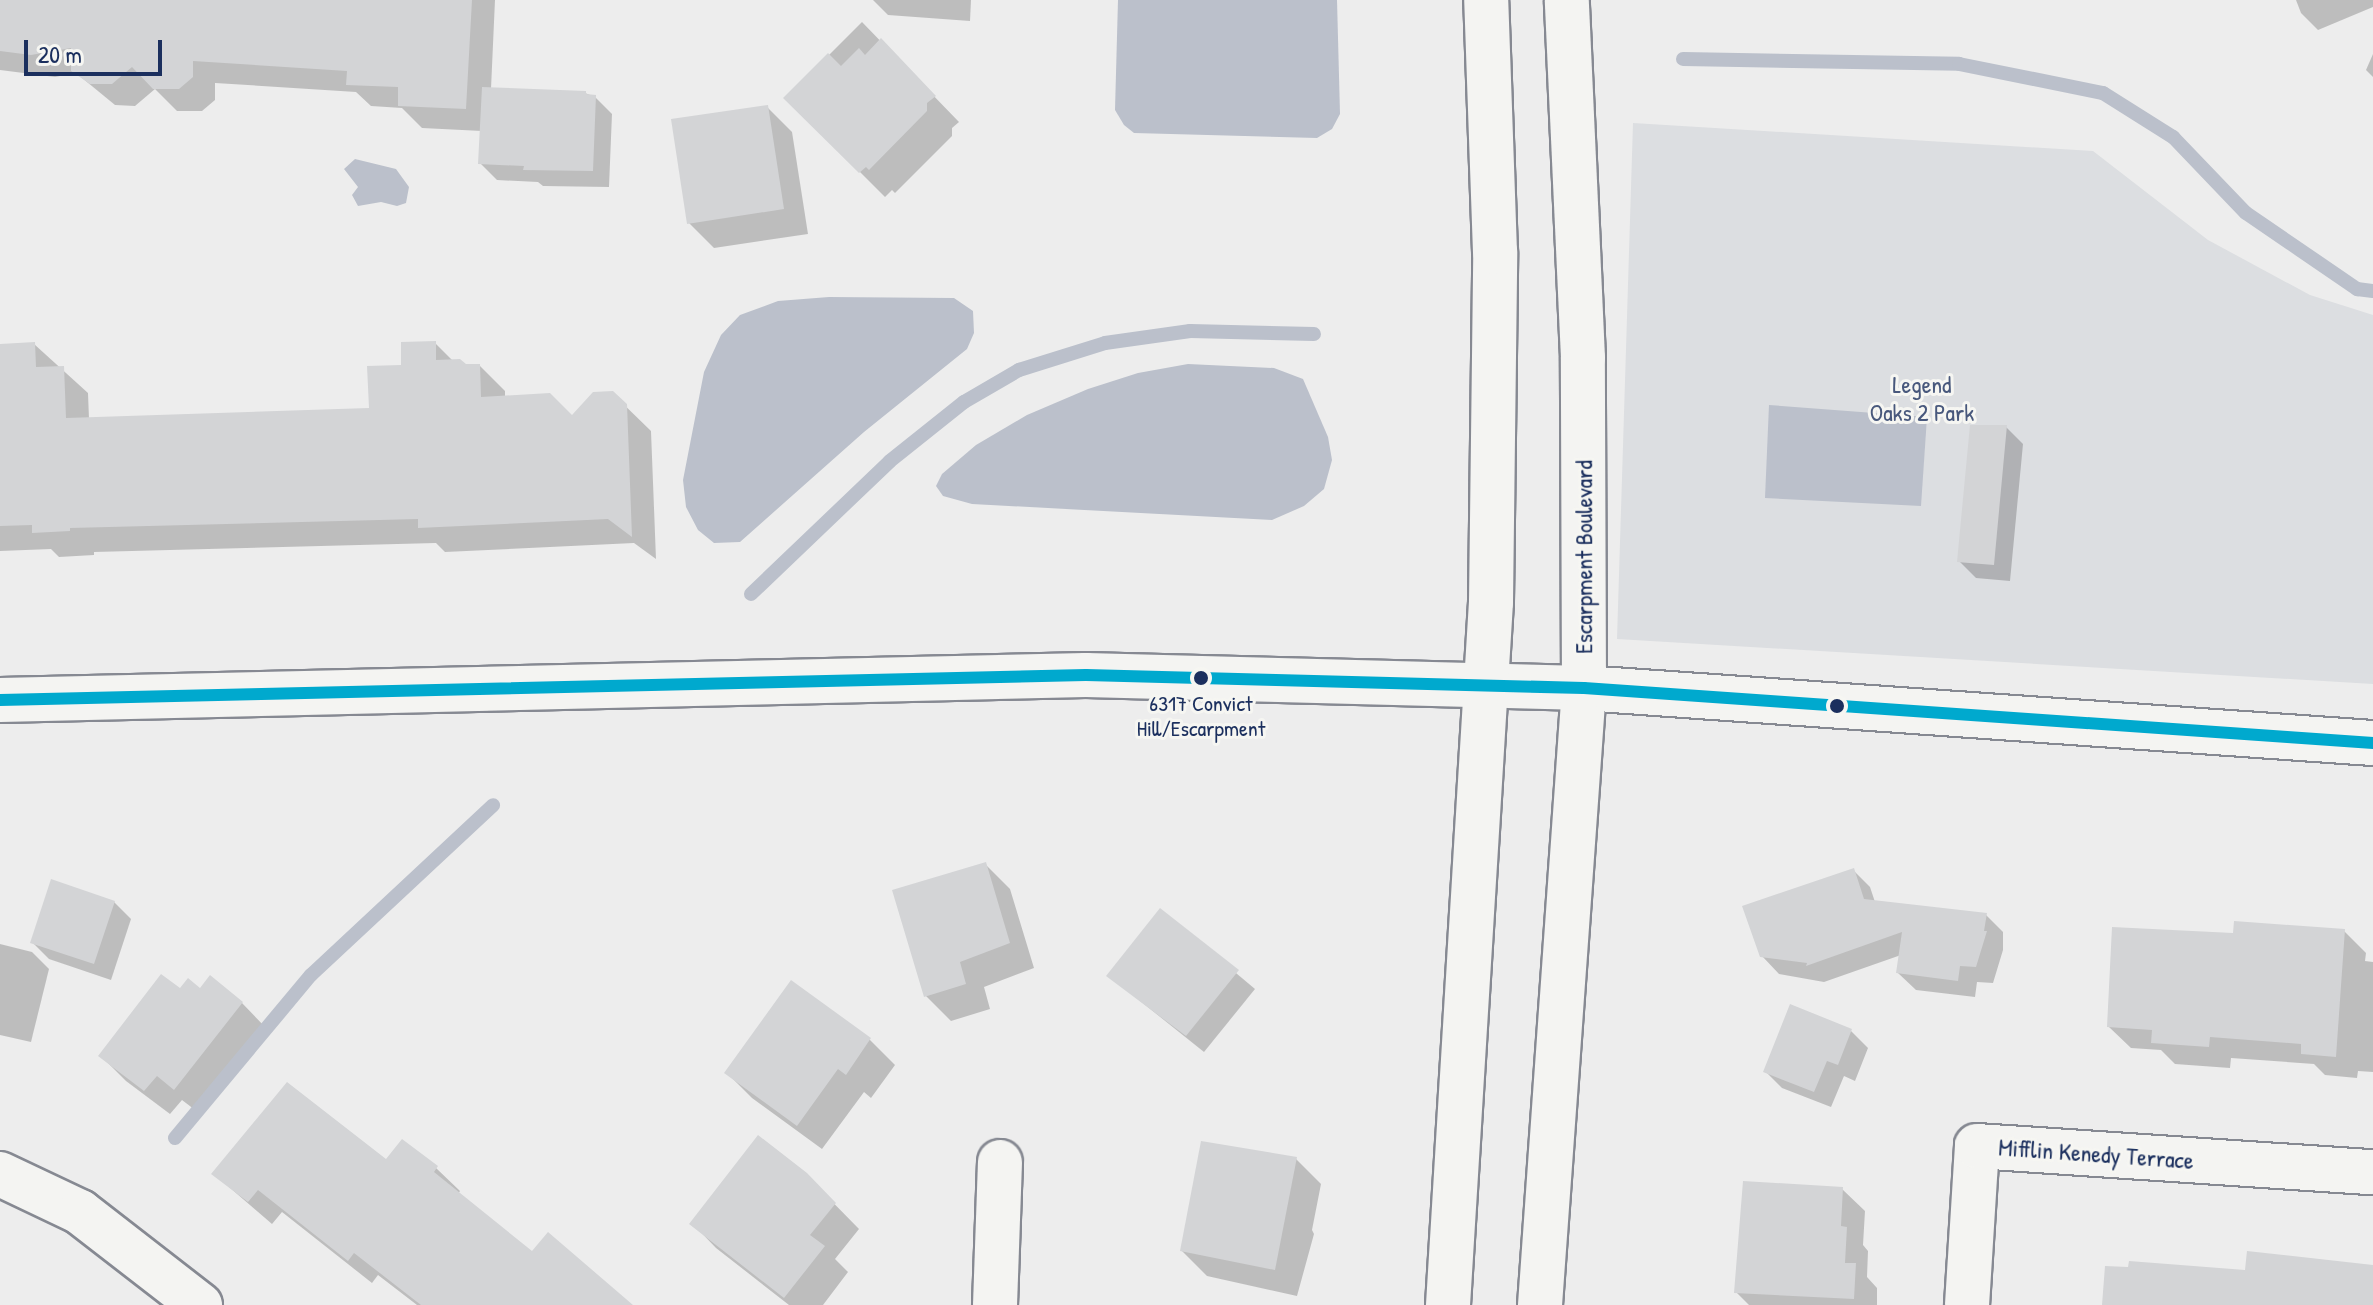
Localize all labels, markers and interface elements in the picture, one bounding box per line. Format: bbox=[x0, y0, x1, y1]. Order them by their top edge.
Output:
scale bar bbox=[28, 24, 166, 74]
text: 20 m bbox=[38, 38, 82, 70]
park label: Legend Oaks 2 Park bbox=[1870, 371, 1974, 427]
street label: Escarpment Boulevard bbox=[1570, 460, 1598, 654]
marker: 6317 Convict Hill/Escarpment bbox=[1193, 670, 1209, 686]
place label: 6317 Convict Hill/Escarpment bbox=[1137, 690, 1265, 742]
unlabelled marker bbox=[1829, 698, 1845, 714]
street label: Mifflin Kenedy Terrace bbox=[1998, 1133, 2194, 1175]

